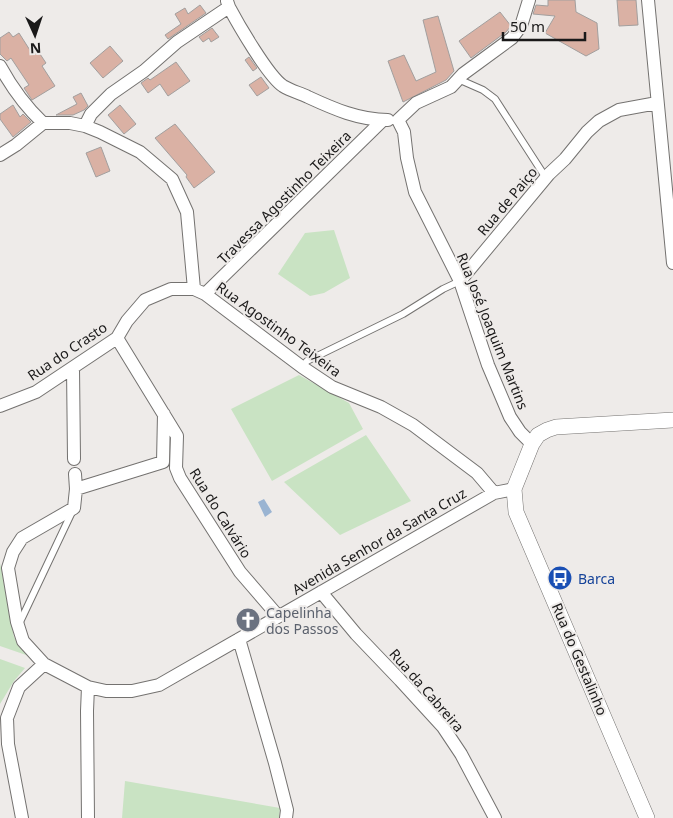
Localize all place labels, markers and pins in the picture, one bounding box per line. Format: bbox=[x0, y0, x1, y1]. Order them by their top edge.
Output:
bus stop icon: Barca bbox=[547, 565, 573, 591]
place label: Barca bbox=[578, 569, 615, 588]
place label: Capelinha dos Passos bbox=[266, 603, 339, 638]
church icon: Capelinha dos Passos bbox=[235, 607, 261, 633]

